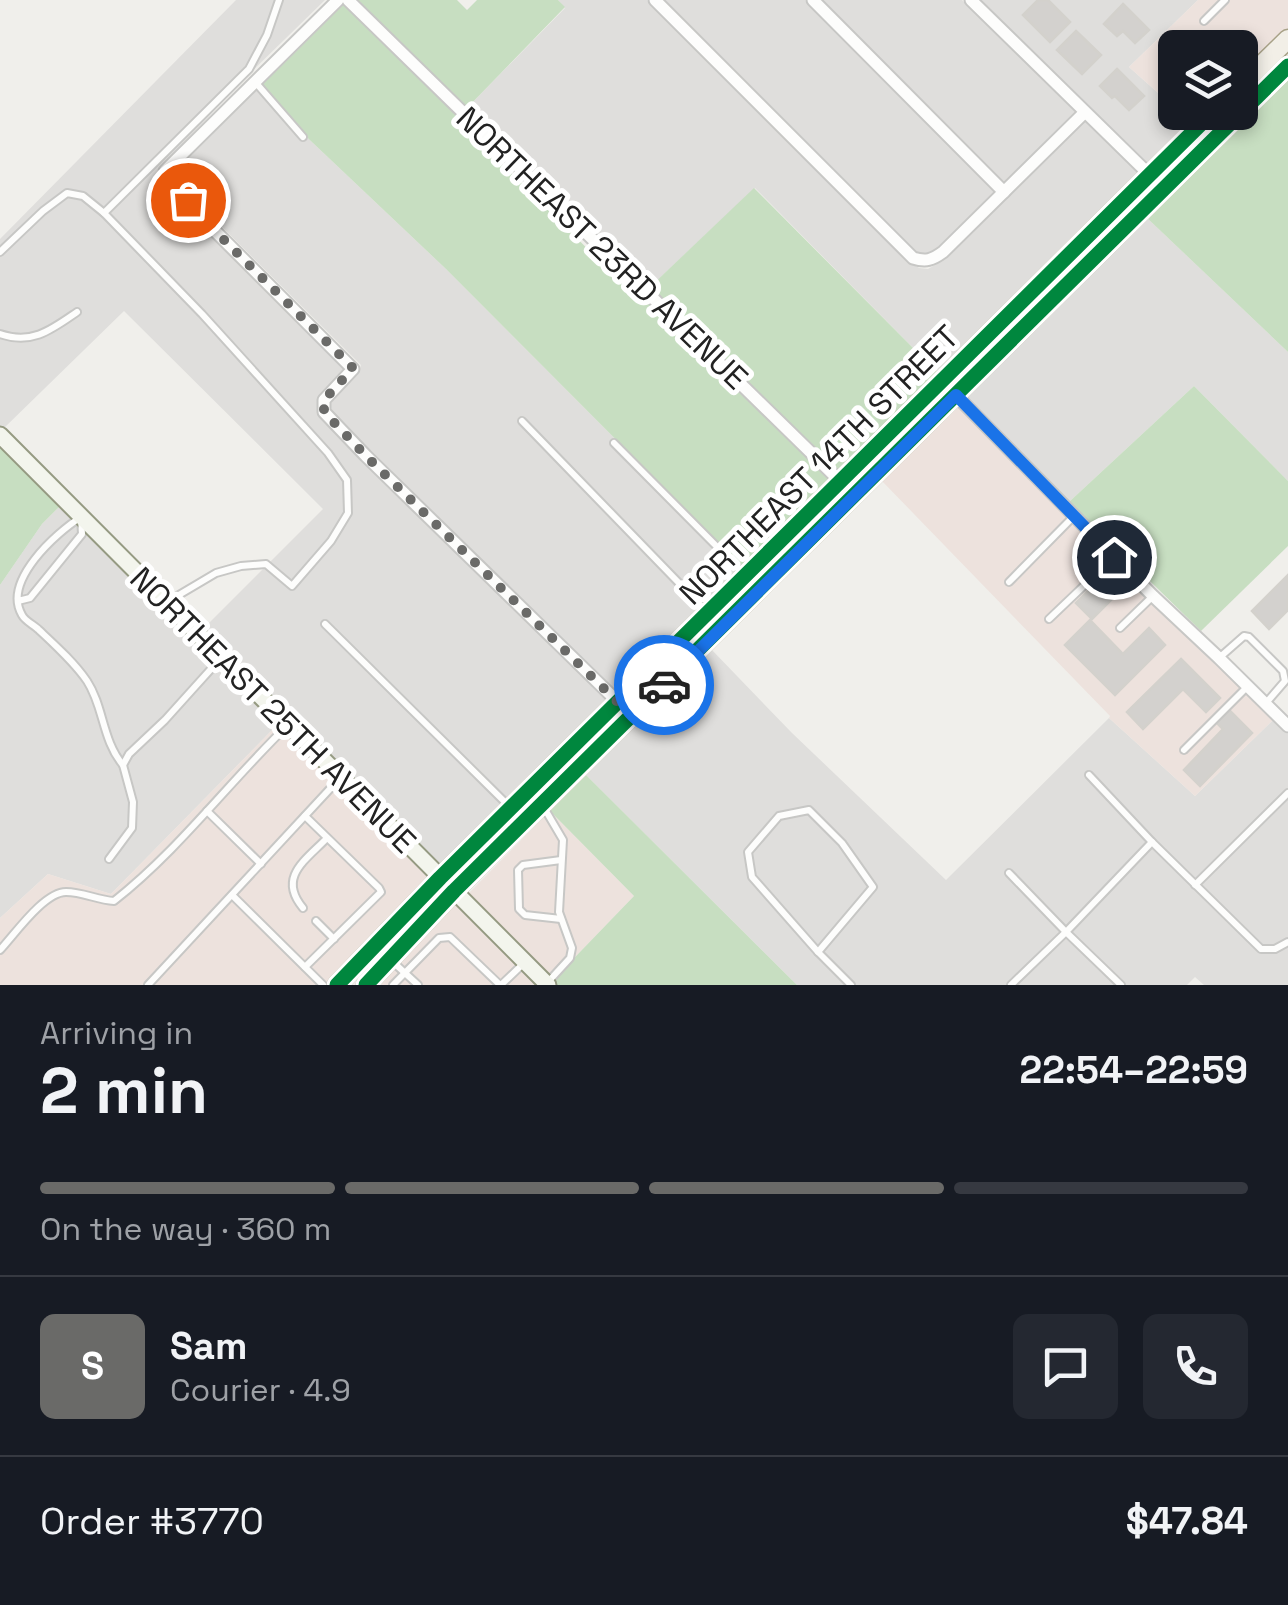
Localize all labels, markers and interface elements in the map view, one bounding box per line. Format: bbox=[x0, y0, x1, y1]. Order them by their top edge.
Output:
map controls bbox=[1158, 30, 1258, 130]
button: layers bbox=[1158, 30, 1258, 130]
street label: NORTHEAST 23RD AVENUE bbox=[448, 98, 756, 398]
pin bbox=[146, 158, 231, 243]
icon: bag bbox=[161, 173, 216, 228]
street label: NORTHEAST 14TH STREET bbox=[671, 317, 967, 613]
pin bbox=[1072, 515, 1157, 600]
icon: home bbox=[1087, 530, 1142, 585]
street label: NORTHEAST 25TH AVENUE bbox=[122, 559, 424, 861]
courier bbox=[614, 635, 714, 735]
icon: car bbox=[637, 658, 692, 713]
text: Arriving in bbox=[40, 1013, 193, 1053]
text: 22:54–22:59 bbox=[1020, 1046, 1248, 1094]
text: 2 min bbox=[40, 1049, 208, 1132]
text: On the way · 360 m bbox=[40, 1209, 331, 1249]
button: chat bbox=[1013, 1314, 1118, 1419]
button: phone bbox=[1143, 1314, 1248, 1419]
text: Sam bbox=[170, 1322, 247, 1370]
text: S bbox=[81, 1342, 104, 1390]
text: Courier · 4.9 bbox=[170, 1370, 351, 1410]
text: Order #3770 bbox=[40, 1497, 264, 1545]
text: $47.84 bbox=[1126, 1497, 1248, 1545]

